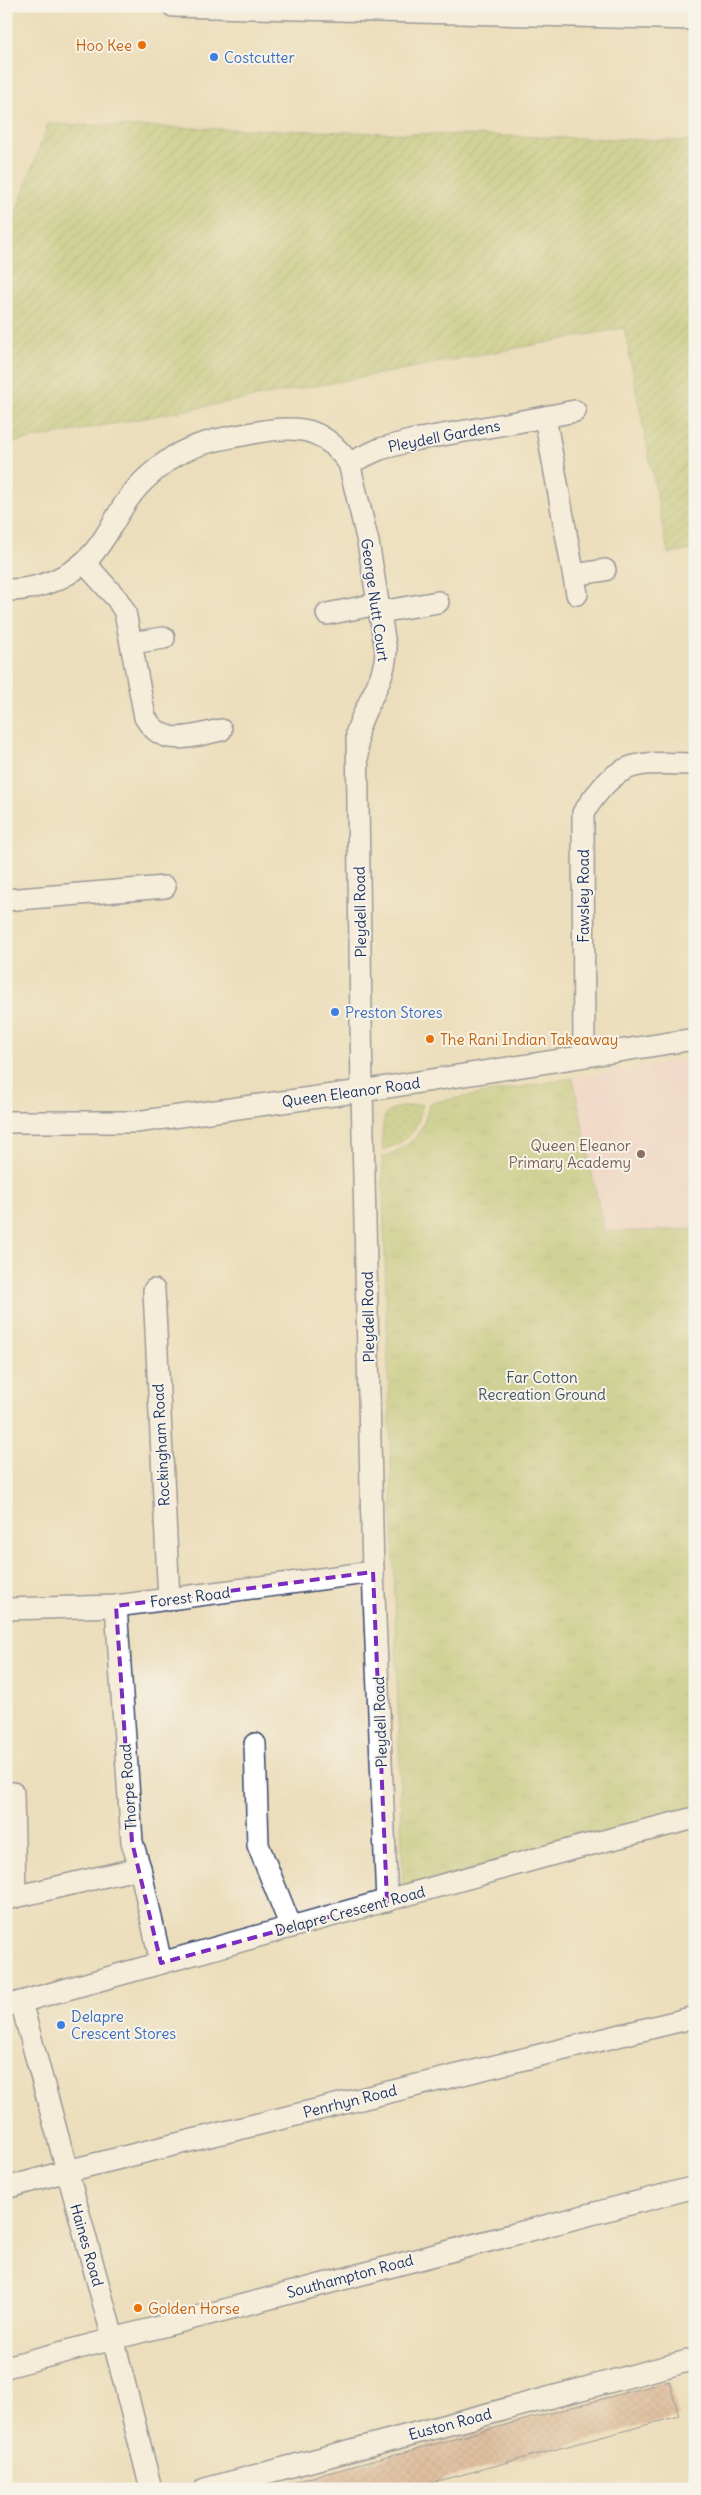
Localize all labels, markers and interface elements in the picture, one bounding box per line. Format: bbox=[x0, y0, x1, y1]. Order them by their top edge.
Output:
place label: Hoo Kee bbox=[76, 36, 132, 55]
marker: Hoo Kee bbox=[136, 39, 148, 51]
place label: Costcutter bbox=[224, 48, 295, 67]
marker: Costcutter bbox=[208, 51, 220, 63]
street label: Pleydell Gardens bbox=[386, 416, 502, 456]
street label: George Nutt Court bbox=[357, 537, 393, 663]
street label: Fawsley Road bbox=[574, 849, 593, 943]
street label: Pleydell Road bbox=[350, 866, 370, 958]
place label: Preston Stores bbox=[345, 1003, 443, 1022]
marker: Preston Stores bbox=[329, 1006, 341, 1018]
place label: The Rani Indian Takeaway bbox=[440, 1030, 618, 1049]
marker: The Rani Indian Takeaway bbox=[424, 1033, 436, 1045]
street label: Queen Eleanor Road bbox=[281, 1073, 421, 1111]
place label: Queen Eleanor Primary Academy bbox=[508, 1136, 631, 1172]
marker: Queen Eleanor Primary Academy bbox=[635, 1148, 647, 1160]
street label: Pleydell Road bbox=[358, 1271, 378, 1363]
park label: Far Cotton Recreation Ground bbox=[478, 1368, 606, 1404]
street label: Rockingham Road bbox=[148, 1383, 174, 1507]
street label: Forest Road bbox=[149, 1583, 231, 1611]
street label: Pleydell Road bbox=[369, 1676, 391, 1768]
street label: Thorpe Road bbox=[115, 1743, 140, 1831]
street label: Delapre Crescent Road bbox=[273, 1882, 427, 1940]
place label: Delapre Crescent Stores bbox=[71, 2007, 176, 2043]
marker: Delapre Crescent Stores bbox=[55, 2019, 67, 2031]
street label: Penrhyn Road bbox=[301, 2080, 399, 2122]
street label: Haines Road bbox=[66, 2202, 108, 2289]
street label: Southampton Road bbox=[285, 2250, 416, 2302]
place label: Golden Horse bbox=[148, 2299, 240, 2318]
marker: Golden Horse bbox=[132, 2302, 144, 2314]
street label: Euston Road bbox=[406, 2404, 494, 2444]

